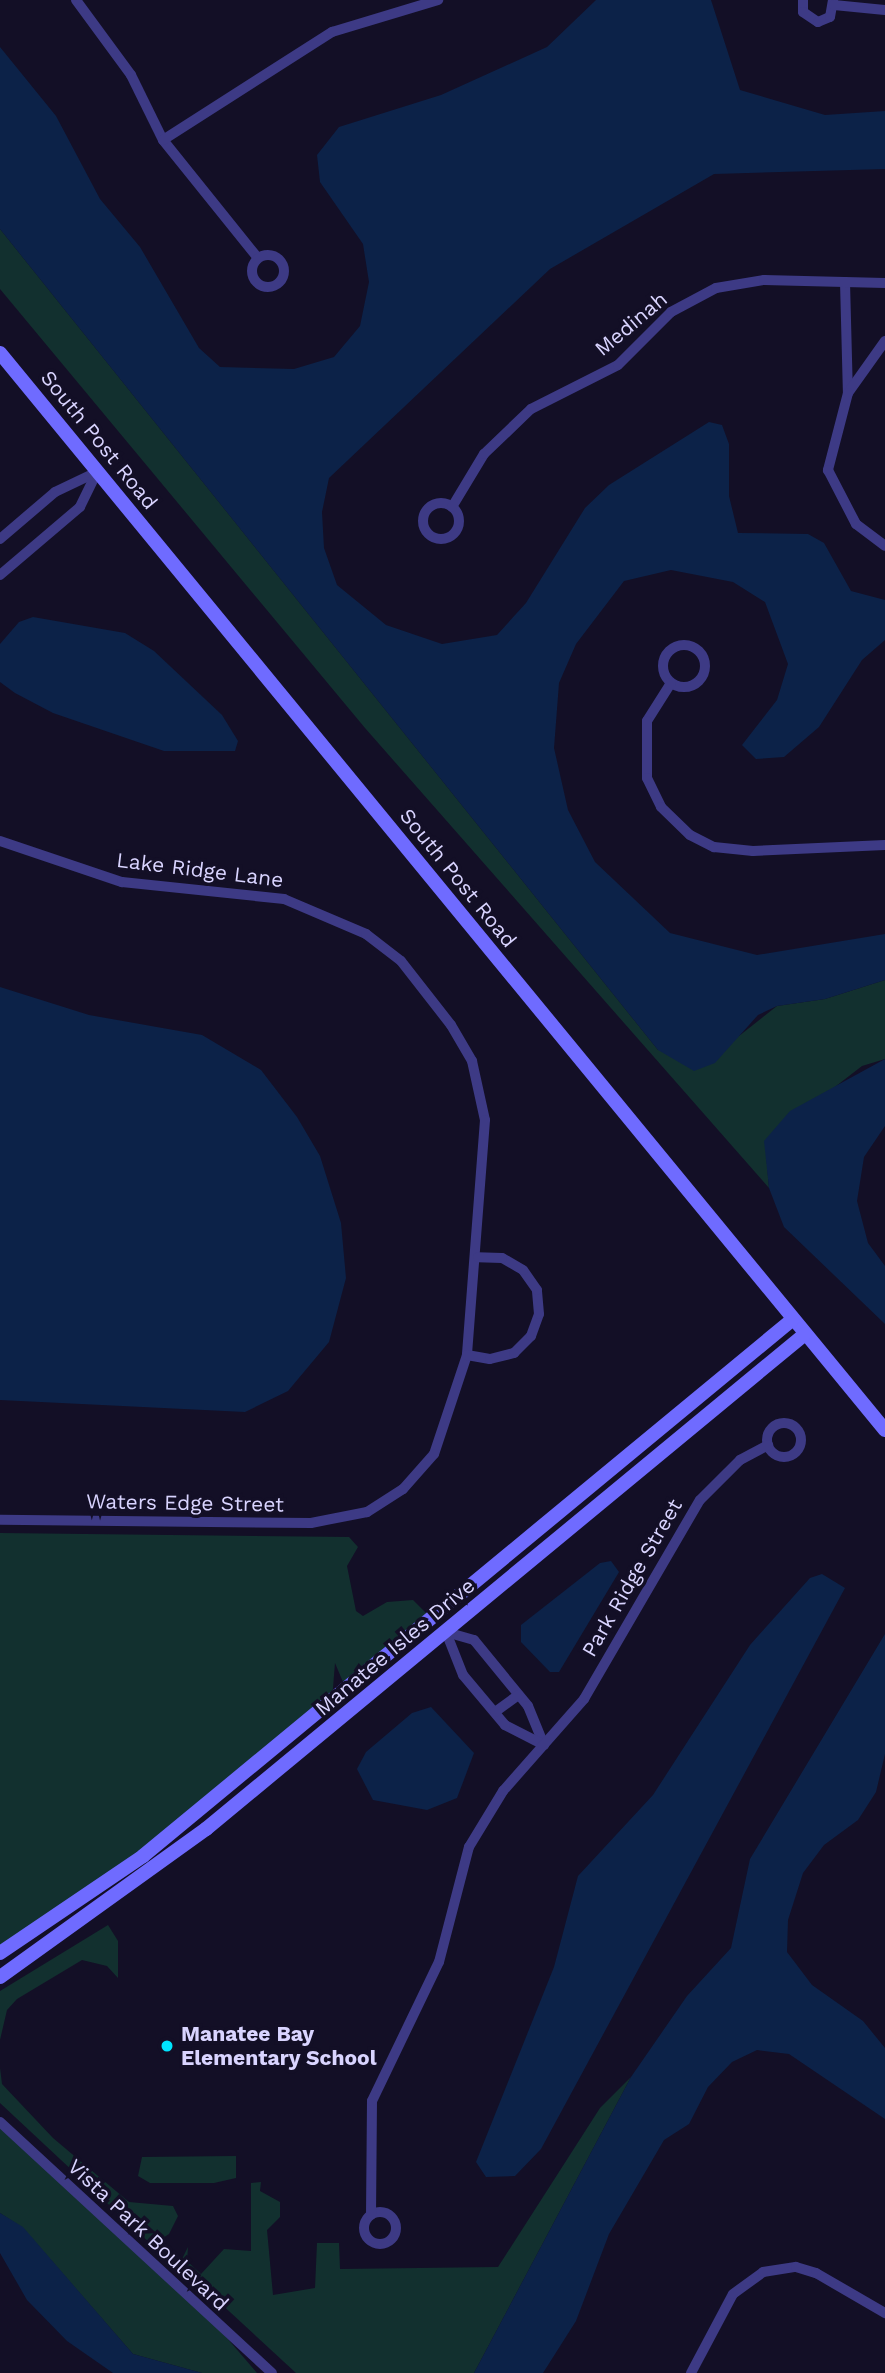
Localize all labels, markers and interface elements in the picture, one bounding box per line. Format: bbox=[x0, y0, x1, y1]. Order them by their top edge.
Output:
street label: Medinah bbox=[590, 287, 672, 361]
street label: South Post Road bbox=[35, 365, 163, 515]
street label: South Post Road bbox=[394, 803, 522, 953]
street label: Lake Ridge Lane bbox=[115, 847, 285, 893]
street label: Waters Edge Street bbox=[86, 1489, 284, 1517]
street label: Park Ridge Street bbox=[576, 1494, 688, 1662]
street label: Manatee Isles Drive bbox=[310, 1573, 480, 1721]
place label: Manatee Bay Elementary School bbox=[181, 2021, 377, 2071]
marker: Manatee Bay Elementary School bbox=[159, 2038, 175, 2054]
street label: Vista Park Boulevard bbox=[62, 2154, 234, 2316]

